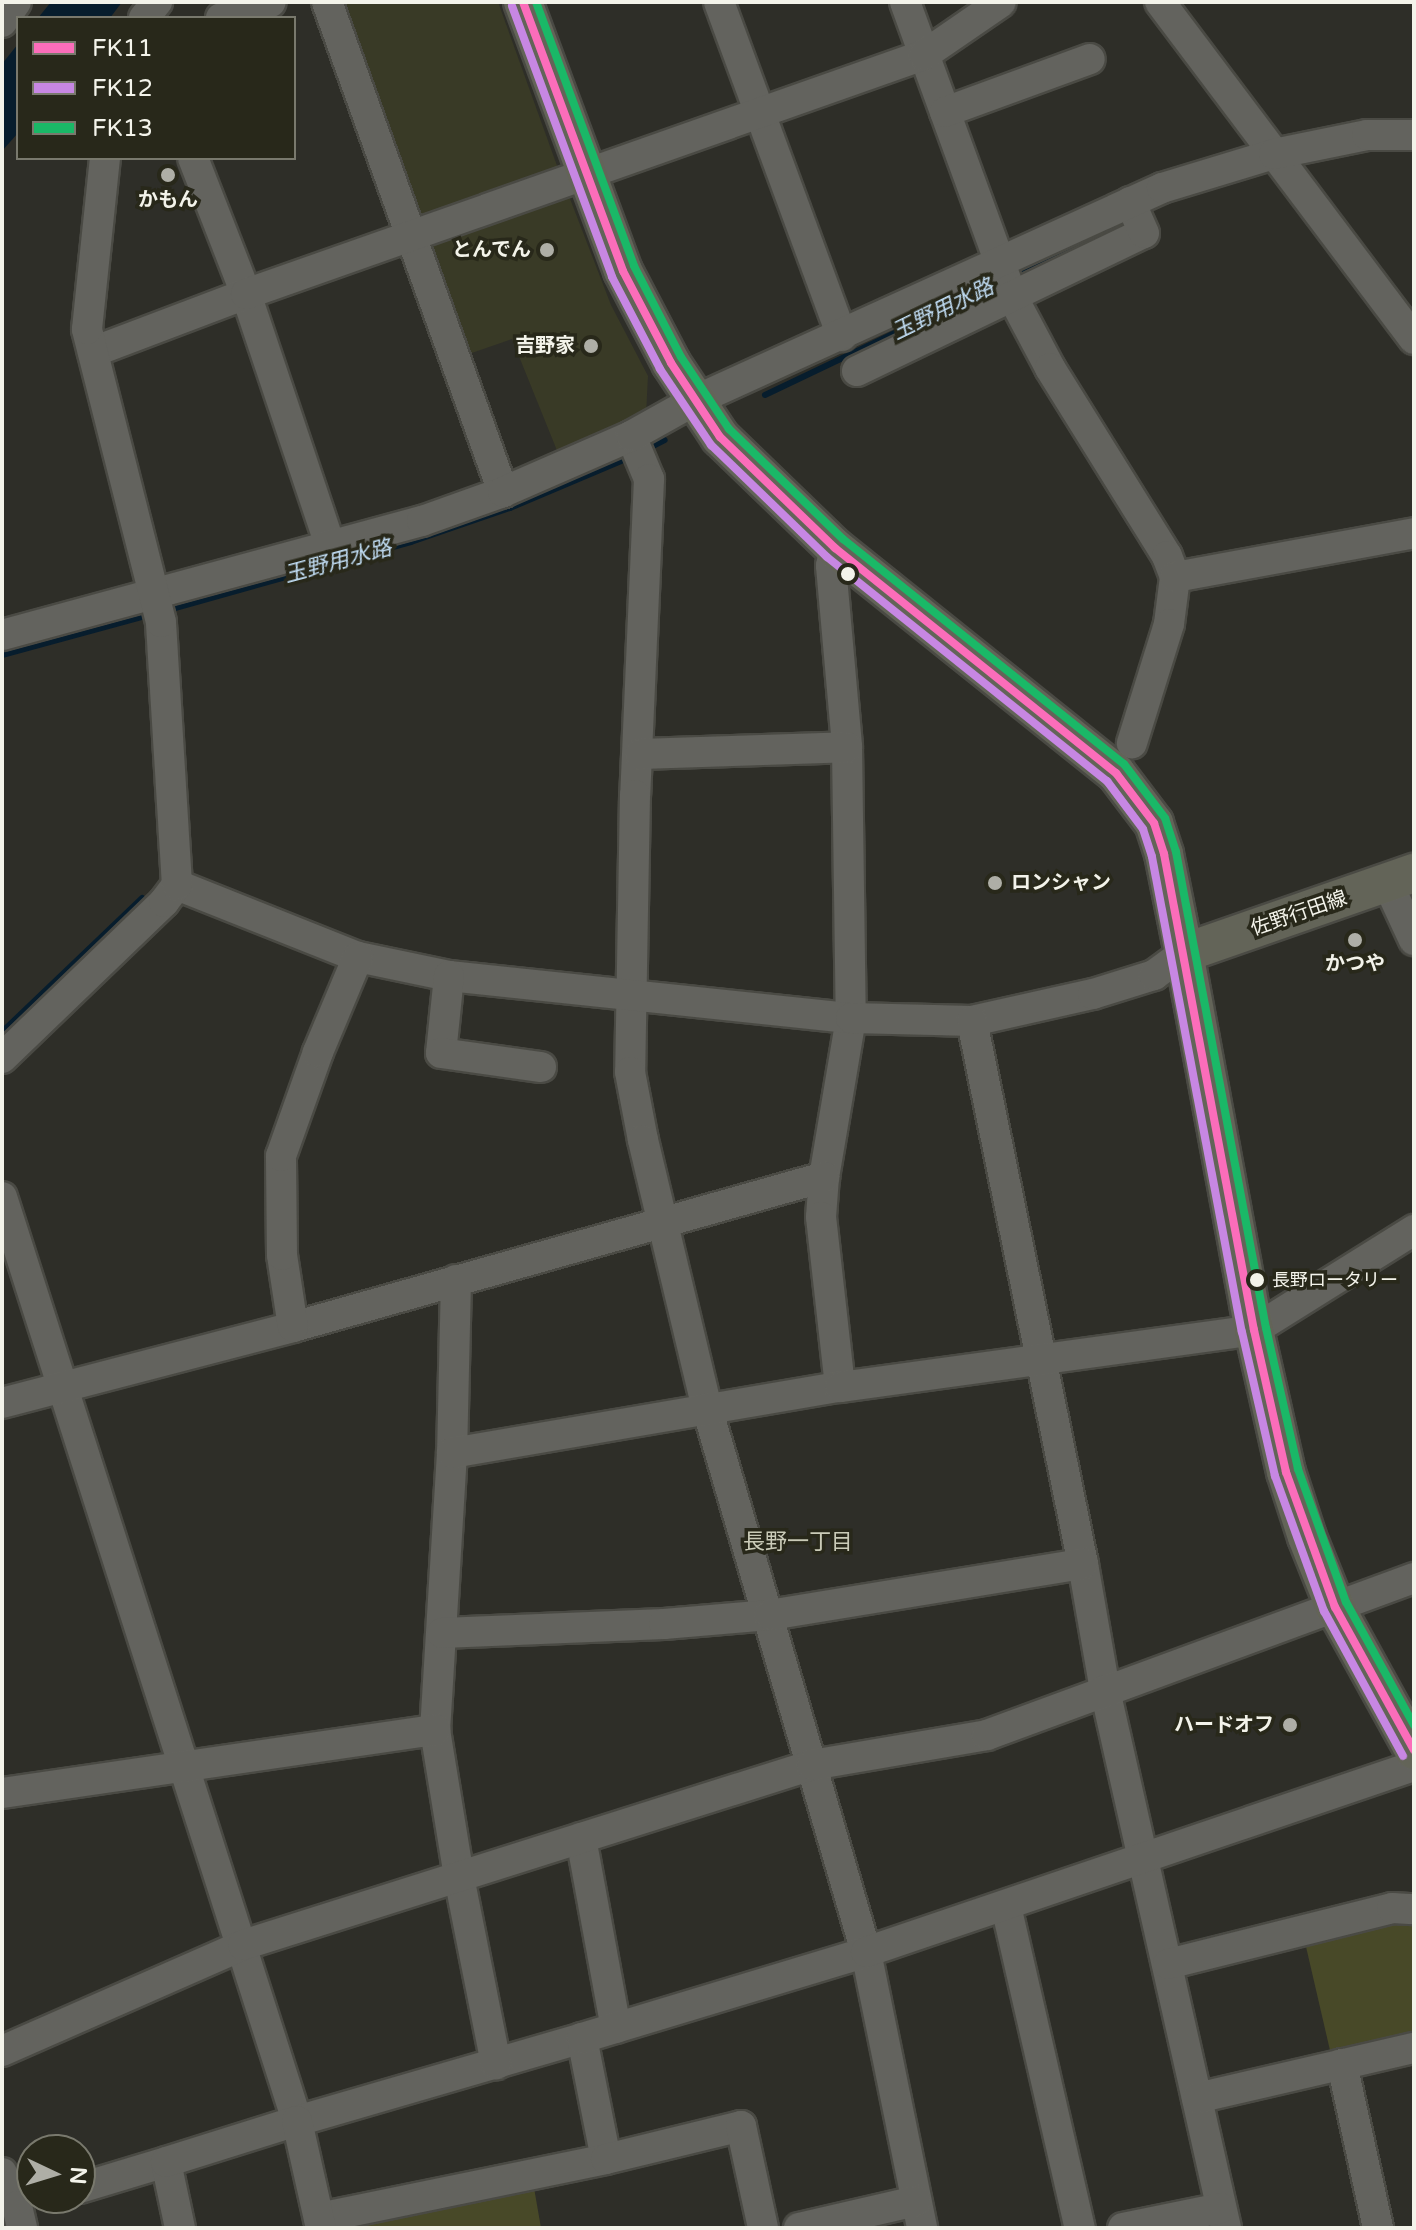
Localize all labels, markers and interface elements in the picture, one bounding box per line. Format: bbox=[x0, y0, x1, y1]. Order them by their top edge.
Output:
legend bbox=[16, 16, 296, 160]
text: FK11 bbox=[92, 34, 153, 63]
text: FK12 bbox=[92, 74, 153, 103]
text: FK13 bbox=[92, 114, 153, 143]
marker: かもん bbox=[159, 166, 177, 184]
place label: かもん bbox=[138, 188, 198, 212]
place label: とんでん bbox=[451, 238, 531, 262]
marker: とんでん bbox=[538, 241, 556, 259]
water label: 玉野用水路 bbox=[888, 274, 998, 346]
place label: 吉野家 bbox=[515, 334, 575, 358]
marker: 吉野家 bbox=[582, 337, 600, 355]
water label: 玉野用水路 bbox=[281, 535, 395, 589]
unlabelled marker bbox=[840, 566, 856, 582]
place label: ロンシャン bbox=[1011, 871, 1111, 895]
marker: ロンシャン bbox=[986, 874, 1004, 892]
street label: 佐野行田線 bbox=[1248, 886, 1350, 942]
marker: かつや bbox=[1346, 931, 1364, 949]
place label: かつや bbox=[1325, 952, 1385, 976]
place label: 長野ロータリー bbox=[1272, 1269, 1398, 1291]
marker: 長野ロータリー bbox=[1249, 1272, 1265, 1288]
district label: 長野一丁目 bbox=[743, 1530, 853, 1556]
place label: ハードオフ bbox=[1174, 1713, 1274, 1737]
marker: ハードオフ bbox=[1281, 1716, 1299, 1734]
north arrow bbox=[16, 2134, 96, 2214]
text: N bbox=[64, 2166, 92, 2185]

